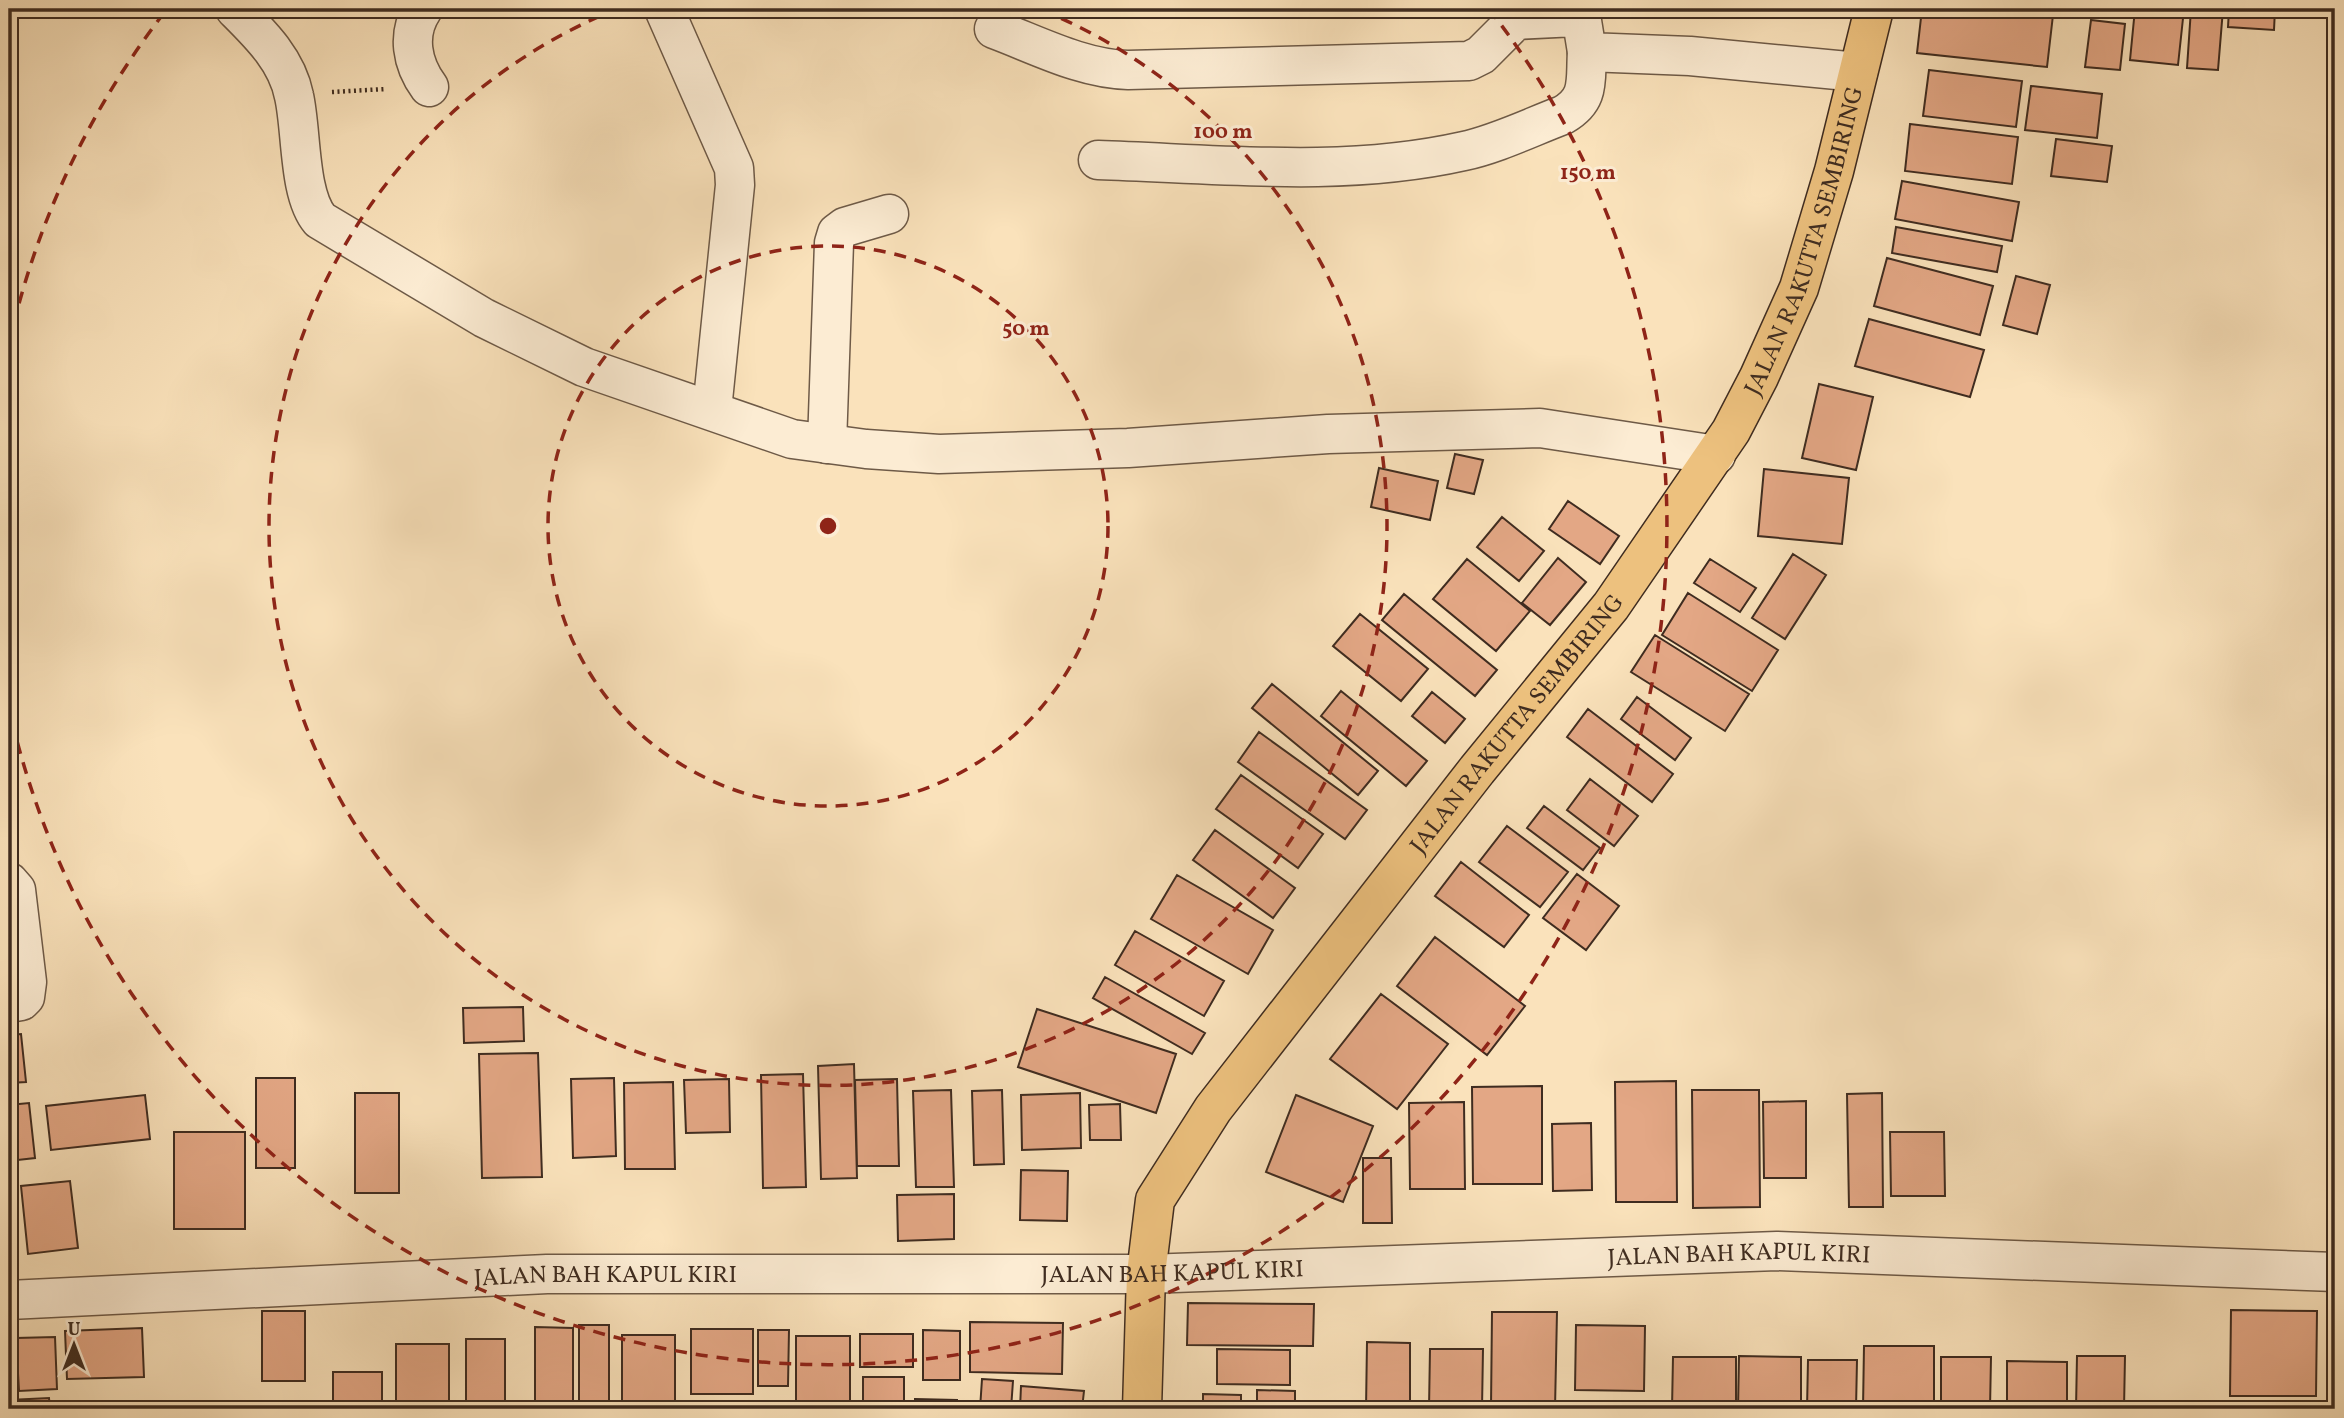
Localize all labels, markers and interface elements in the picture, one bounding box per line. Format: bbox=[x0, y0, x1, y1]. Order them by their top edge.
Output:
street label: JALAN RAKUTTA SEMBIRING bbox=[1737, 83, 1873, 402]
text: 100 m bbox=[1193, 118, 1253, 147]
text: 150 m bbox=[1560, 159, 1616, 188]
text: 50 m bbox=[1002, 315, 1050, 344]
centre of rings bbox=[816, 514, 840, 538]
street label: JALAN RAKUTTA SEMBIRING bbox=[1403, 588, 1633, 862]
street label: JALAN BAH KAPUL KIRI bbox=[1607, 1236, 1871, 1276]
street label: JALAN BAH KAPUL KIRI bbox=[1041, 1253, 1305, 1293]
street label: JALAN BAH KAPUL KIRI bbox=[473, 1259, 737, 1297]
north arrow bbox=[38, 1310, 108, 1380]
text: U bbox=[67, 1317, 81, 1343]

